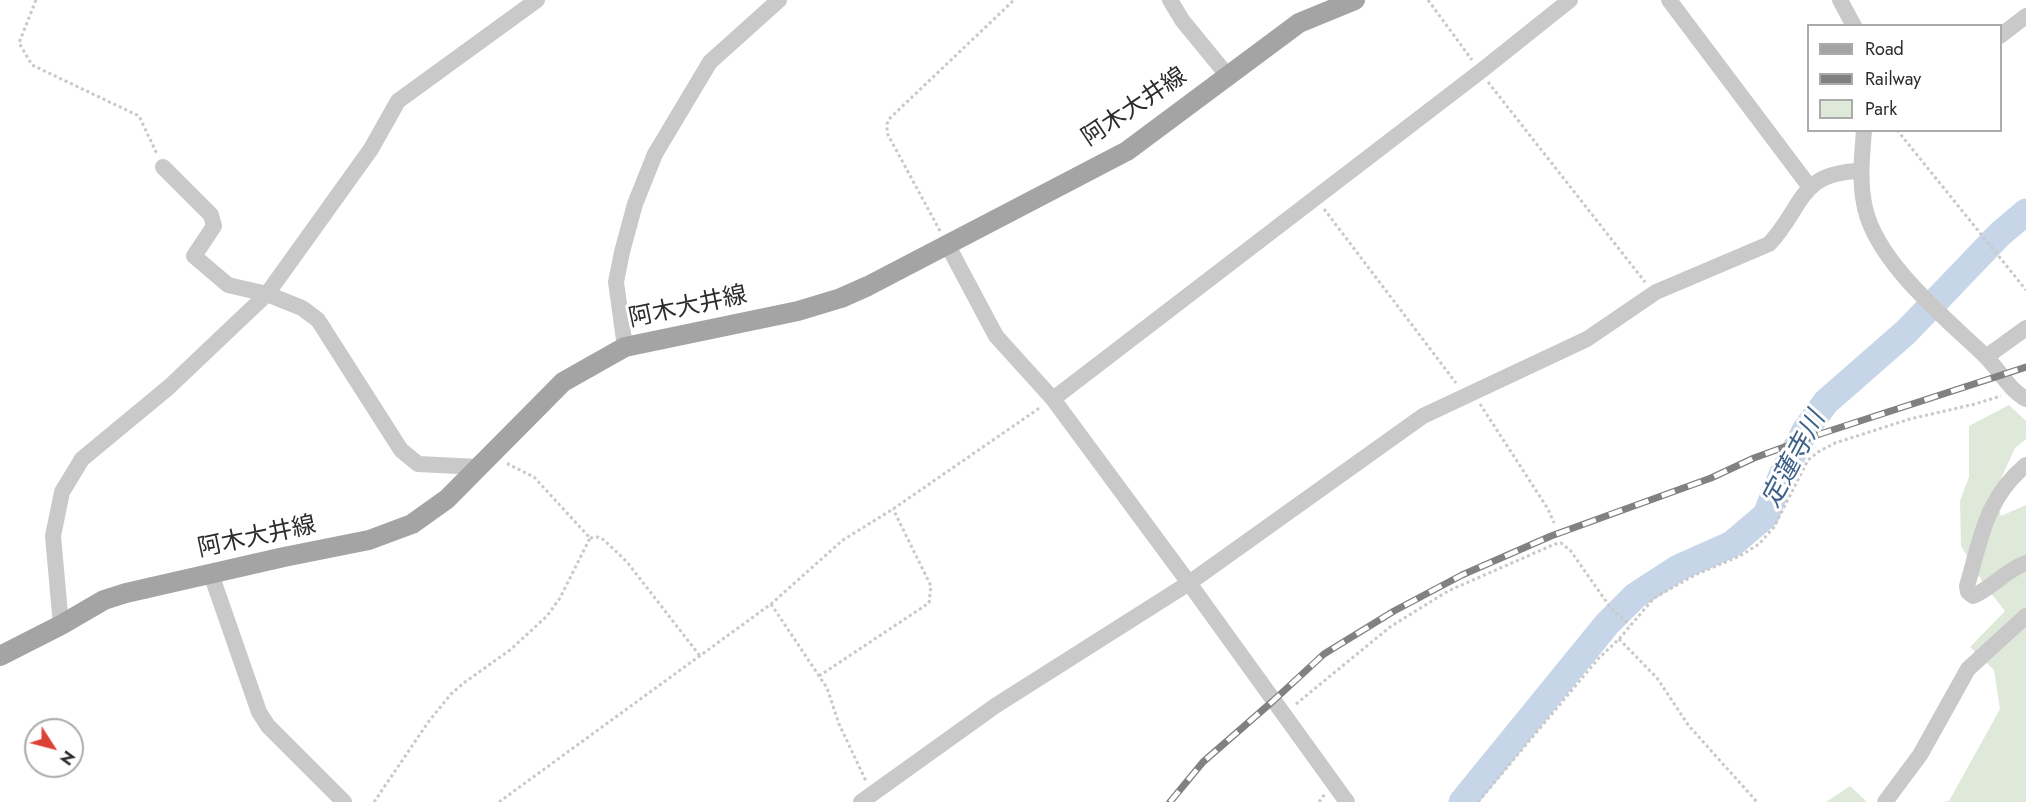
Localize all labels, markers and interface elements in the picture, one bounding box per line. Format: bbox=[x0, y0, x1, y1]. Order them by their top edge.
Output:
legend bbox=[1807, 24, 2002, 132]
text: Road bbox=[1865, 36, 1904, 62]
street label: 阿木大井線 bbox=[1077, 63, 1193, 153]
text: Railway bbox=[1865, 66, 1921, 92]
text: Park bbox=[1865, 96, 1897, 122]
street label: 阿木大井線 bbox=[626, 281, 750, 335]
water label: 定蓮寺川 bbox=[1757, 407, 1833, 513]
street label: 阿木大井線 bbox=[195, 511, 319, 565]
north arrow bbox=[24, 718, 84, 778]
text: N bbox=[54, 746, 80, 770]

